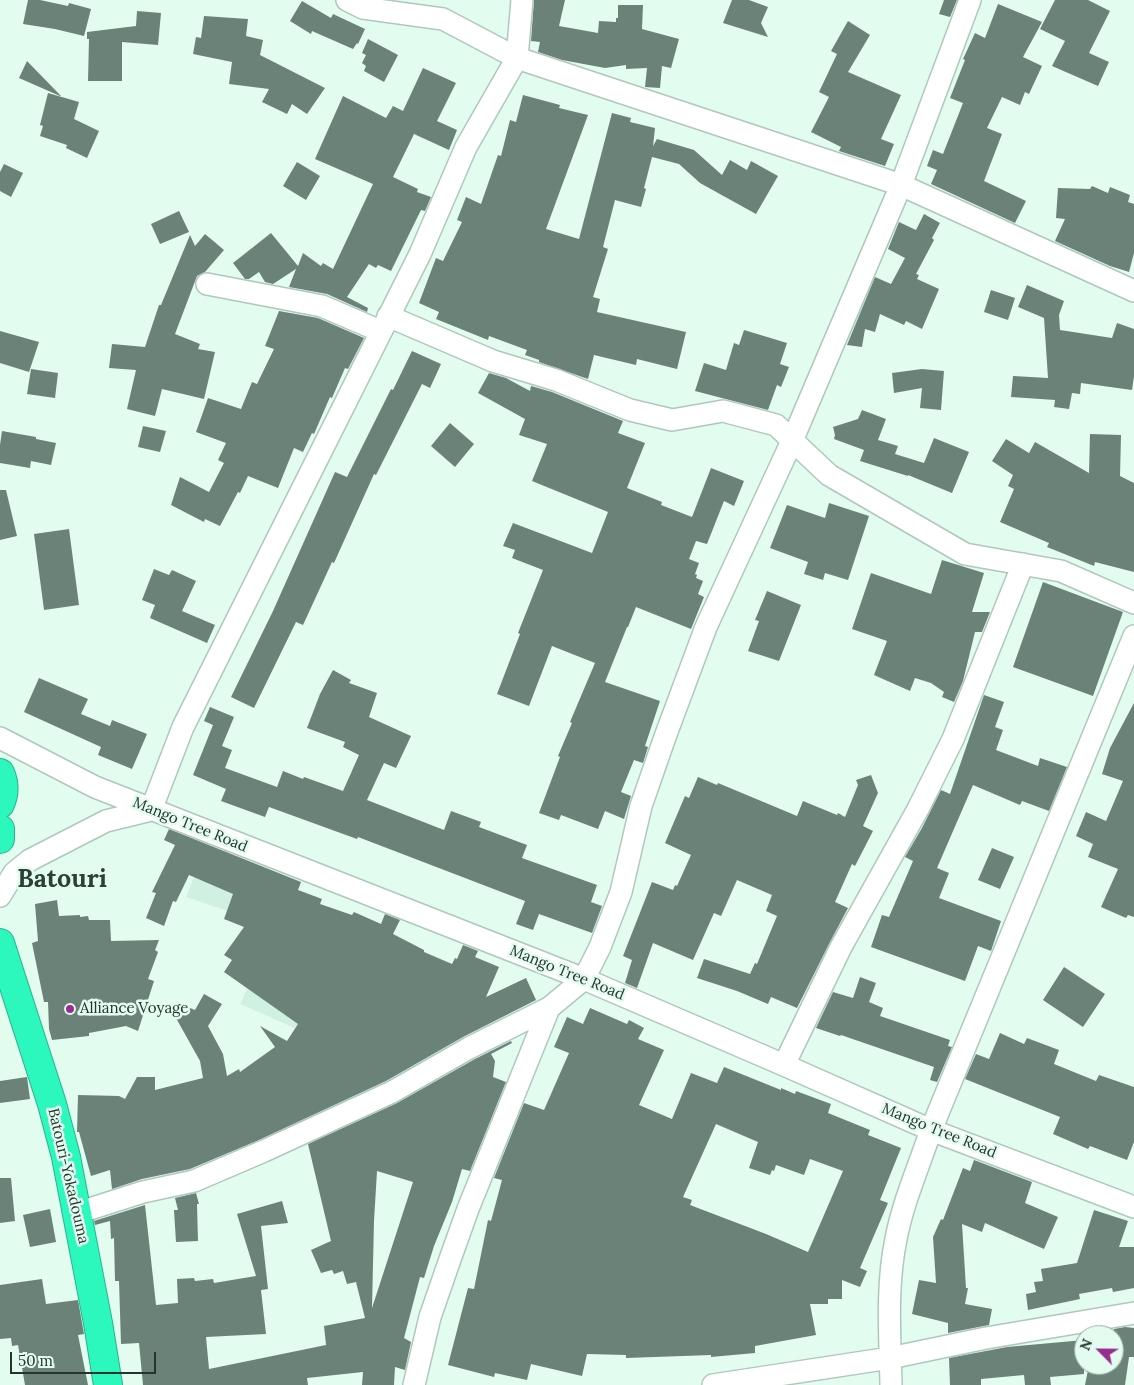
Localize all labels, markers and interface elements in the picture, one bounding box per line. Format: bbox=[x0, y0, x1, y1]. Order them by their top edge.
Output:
street label: Mango Tree Road bbox=[130, 794, 250, 856]
district label: Batouri bbox=[17, 865, 107, 895]
street label: Mango Tree Road bbox=[507, 942, 627, 1004]
place label: Alliance Voyage bbox=[80, 1000, 188, 1018]
marker: Alliance Voyage bbox=[64, 1003, 76, 1015]
street label: Mango Tree Road bbox=[879, 1100, 999, 1162]
street label: Batouri-Yokadouma bbox=[44, 1106, 92, 1246]
north arrow bbox=[1074, 1325, 1124, 1375]
text: N bbox=[1076, 1336, 1097, 1353]
scale bar bbox=[12, 1342, 159, 1374]
text: 50 m bbox=[18, 1351, 53, 1370]

